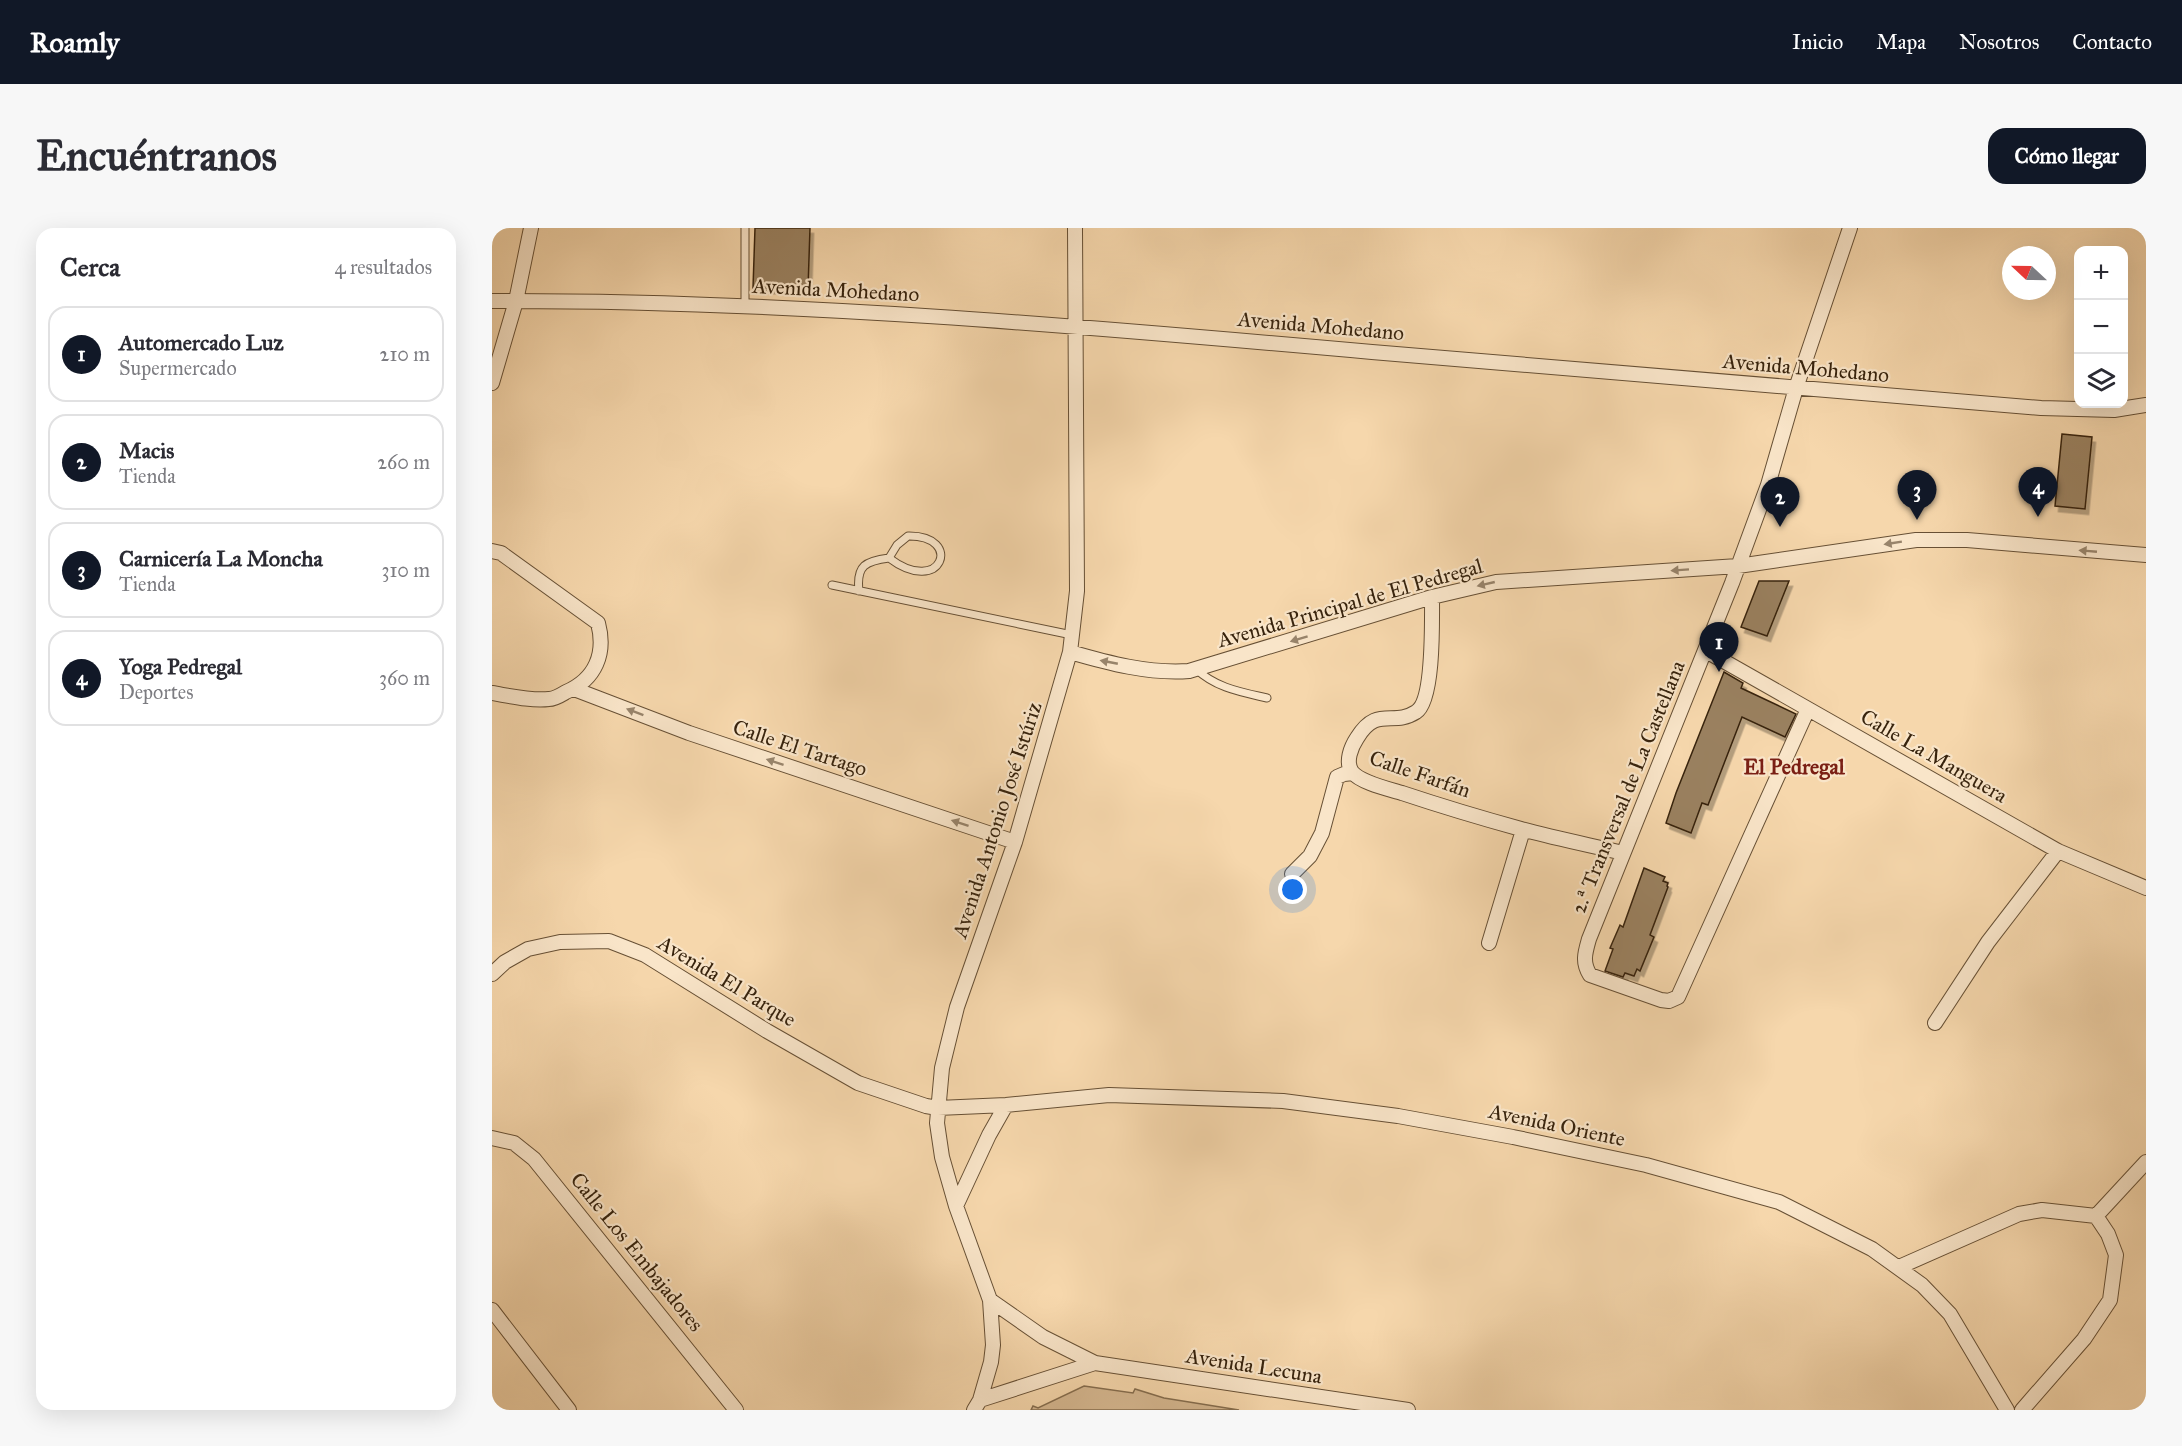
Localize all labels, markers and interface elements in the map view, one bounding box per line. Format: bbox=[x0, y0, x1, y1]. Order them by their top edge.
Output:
text: Roamly bbox=[30, 25, 119, 60]
text: Inicio bbox=[1792, 29, 1843, 55]
text: Mapa bbox=[1876, 29, 1926, 55]
text: Nosotros bbox=[1959, 29, 2039, 55]
text: Contacto bbox=[2072, 29, 2152, 55]
button: Cómo llegar bbox=[1988, 128, 2146, 184]
text: Encuéntranos bbox=[36, 130, 277, 182]
north arrow bbox=[2002, 246, 2056, 300]
map controls bbox=[2074, 246, 2128, 408]
button: + bbox=[2074, 246, 2128, 300]
text: Cerca bbox=[60, 251, 120, 283]
text: 4 resultados bbox=[334, 255, 432, 279]
street label: Avenida Mohedano bbox=[751, 273, 920, 307]
button: − bbox=[2074, 300, 2128, 354]
street label: Avenida Mohedano bbox=[1236, 306, 1405, 346]
text: Automercado Luz bbox=[119, 329, 284, 356]
text: 1 bbox=[78, 342, 85, 366]
text: 210 m bbox=[380, 342, 430, 366]
street label: Avenida Mohedano bbox=[1721, 348, 1890, 388]
button: layers bbox=[2074, 354, 2128, 408]
text: Supermercado bbox=[119, 356, 237, 380]
text: Macis bbox=[119, 437, 174, 464]
text: 2 bbox=[77, 450, 86, 474]
text: 260 m bbox=[377, 450, 430, 474]
text: Tienda bbox=[119, 464, 176, 488]
pin: 4 bbox=[2018, 468, 2058, 517]
pin: 3 bbox=[1898, 470, 1936, 520]
pin: 2 bbox=[1760, 478, 1800, 527]
one-way arrow bbox=[1884, 539, 1903, 548]
text: Carnicería La Moncha bbox=[119, 545, 323, 572]
one-way arrow bbox=[2078, 546, 2097, 555]
street label: Avenida Principal de El Pedregal bbox=[1213, 553, 1486, 654]
text: 3 bbox=[78, 558, 86, 582]
text: 310 m bbox=[381, 558, 430, 582]
one-way arrow bbox=[1670, 565, 1689, 574]
text: Tienda bbox=[119, 572, 176, 596]
one-way arrow bbox=[1476, 580, 1495, 590]
pin: 1 bbox=[1700, 622, 1738, 672]
one-way arrow bbox=[1289, 634, 1307, 644]
text: Yoga Pedregal bbox=[119, 653, 242, 680]
one-way arrow bbox=[1099, 657, 1118, 666]
street label: 2.ª Transversal de La Castellana bbox=[1565, 657, 1691, 917]
text: 4 bbox=[76, 666, 87, 690]
text: 360 m bbox=[379, 666, 430, 690]
text: Deportes bbox=[119, 680, 194, 704]
street label: Avenida Antonio José Istúriz bbox=[946, 698, 1048, 942]
street label: Calle La Manguera bbox=[1856, 703, 2012, 809]
one-way arrow bbox=[625, 707, 643, 717]
street label: Calle El Tartago bbox=[730, 714, 871, 782]
street label: Calle Farfán bbox=[1366, 745, 1474, 803]
district label: El Pedregal bbox=[1743, 753, 1846, 780]
one-way arrow bbox=[766, 756, 784, 766]
one-way arrow bbox=[951, 817, 969, 827]
your location bbox=[1278, 875, 1307, 904]
street label: Avenida El Parque bbox=[652, 929, 801, 1033]
street label: Avenida Oriente bbox=[1486, 1098, 1628, 1152]
street label: Calle Los Embajadores bbox=[565, 1167, 709, 1337]
street label: Avenida Lecuna bbox=[1183, 1342, 1324, 1390]

